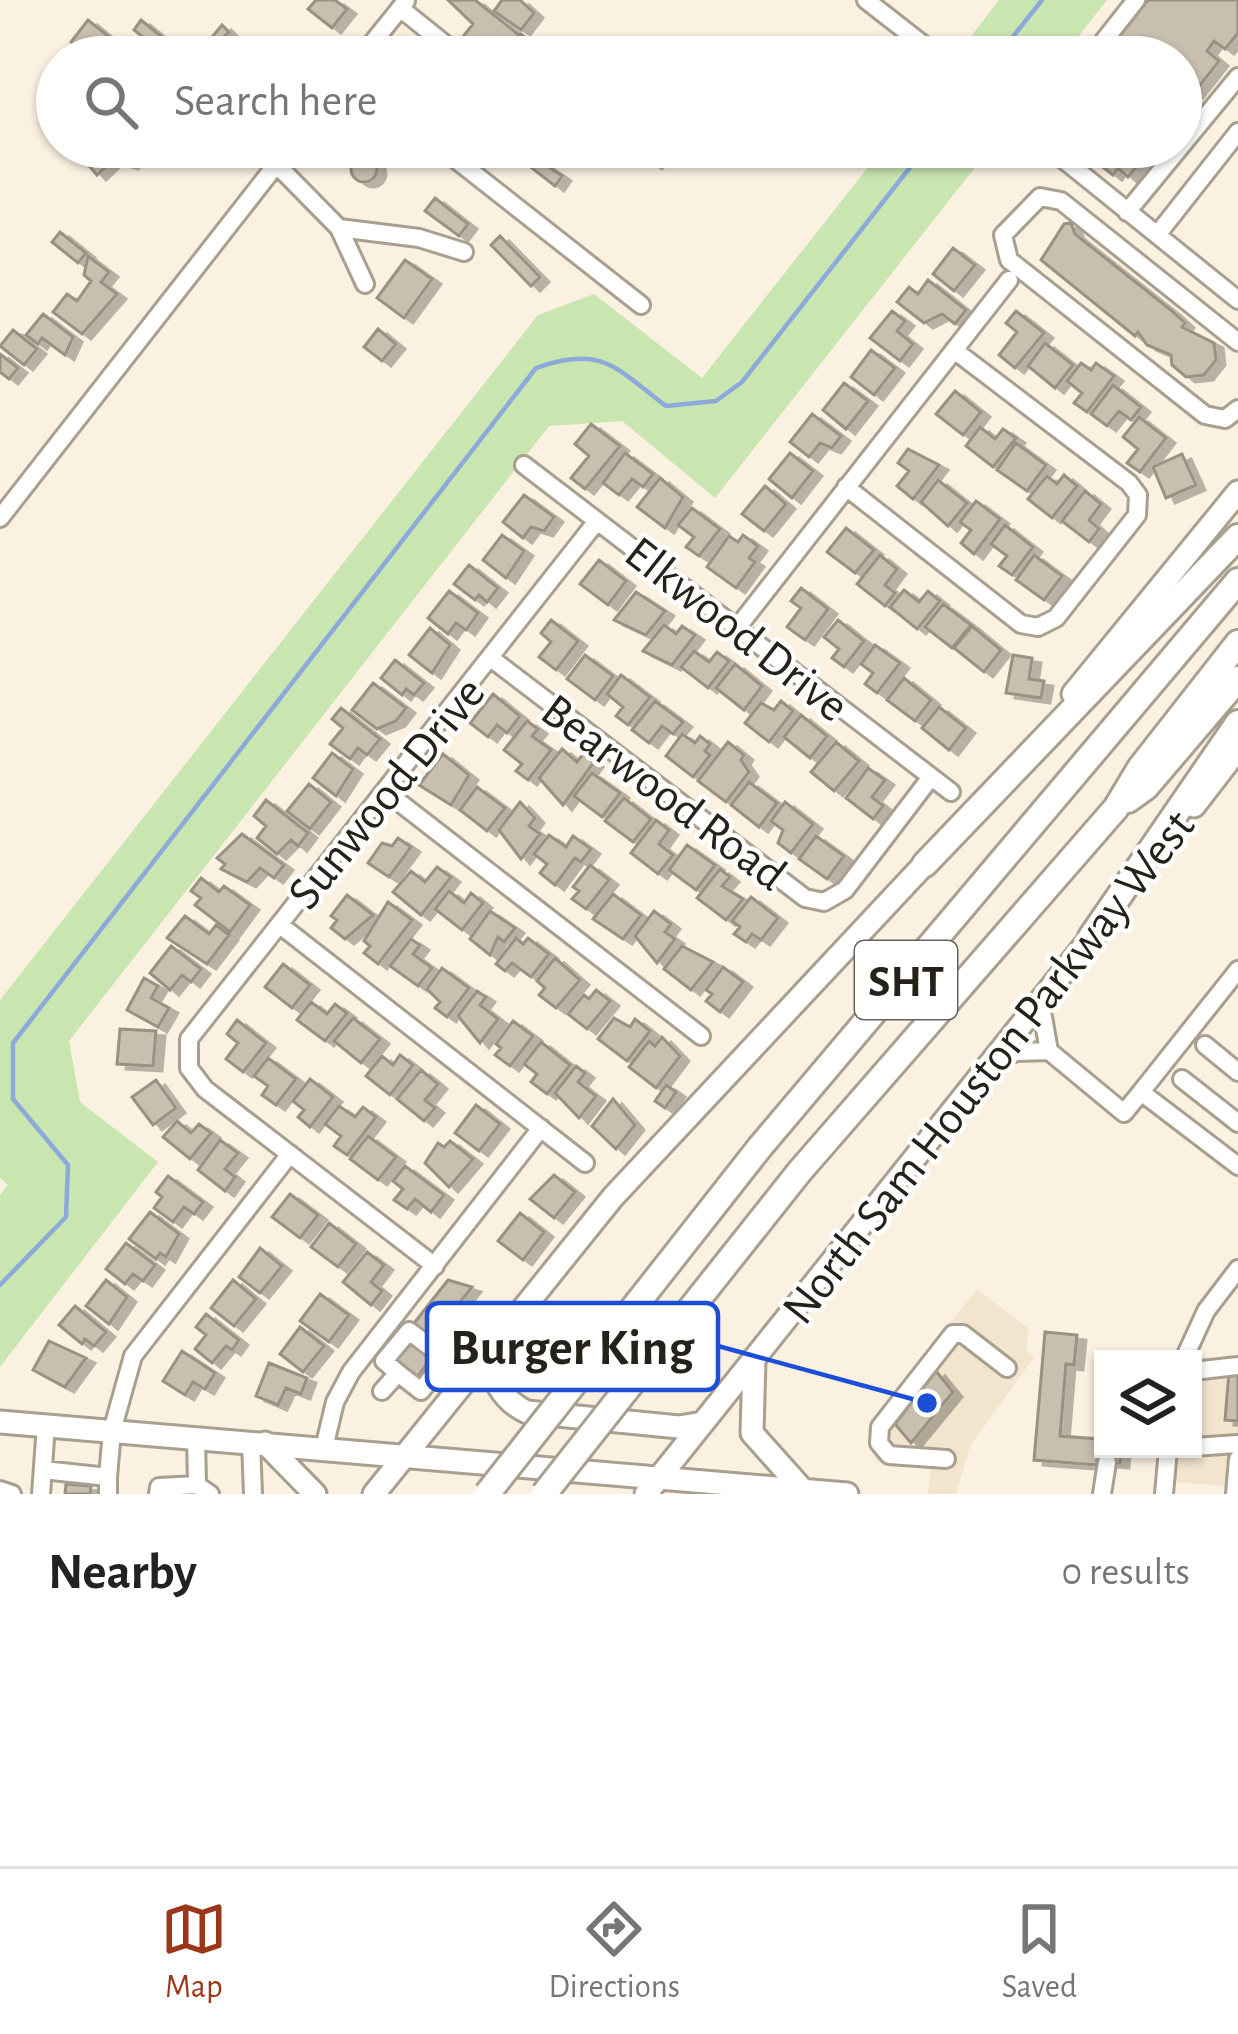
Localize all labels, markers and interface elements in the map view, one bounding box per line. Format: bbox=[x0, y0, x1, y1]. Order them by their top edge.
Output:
search box bbox=[36, 36, 1202, 168]
icon: search bbox=[78, 69, 144, 135]
text: Search here bbox=[174, 79, 377, 124]
street label: Elkwood Drive bbox=[616, 529, 857, 732]
street label: Sunwood Drive bbox=[280, 669, 495, 919]
street label: Bearwood Road bbox=[532, 686, 794, 901]
street label: North Sam Houston Parkway West bbox=[774, 802, 1204, 1334]
road number: SHT bbox=[855, 941, 957, 1019]
callout: Burger King bbox=[427, 1303, 718, 1390]
text: Burger King bbox=[450, 1323, 694, 1374]
map controls bbox=[1094, 1350, 1202, 1458]
button: layers bbox=[1094, 1350, 1202, 1458]
text: Nearby bbox=[48, 1547, 197, 1598]
text: 0 results bbox=[1062, 1553, 1190, 1592]
tab: Map bbox=[161, 1896, 227, 2008]
tab: Directions bbox=[548, 1896, 680, 2008]
tab: Saved bbox=[1002, 1896, 1077, 2008]

